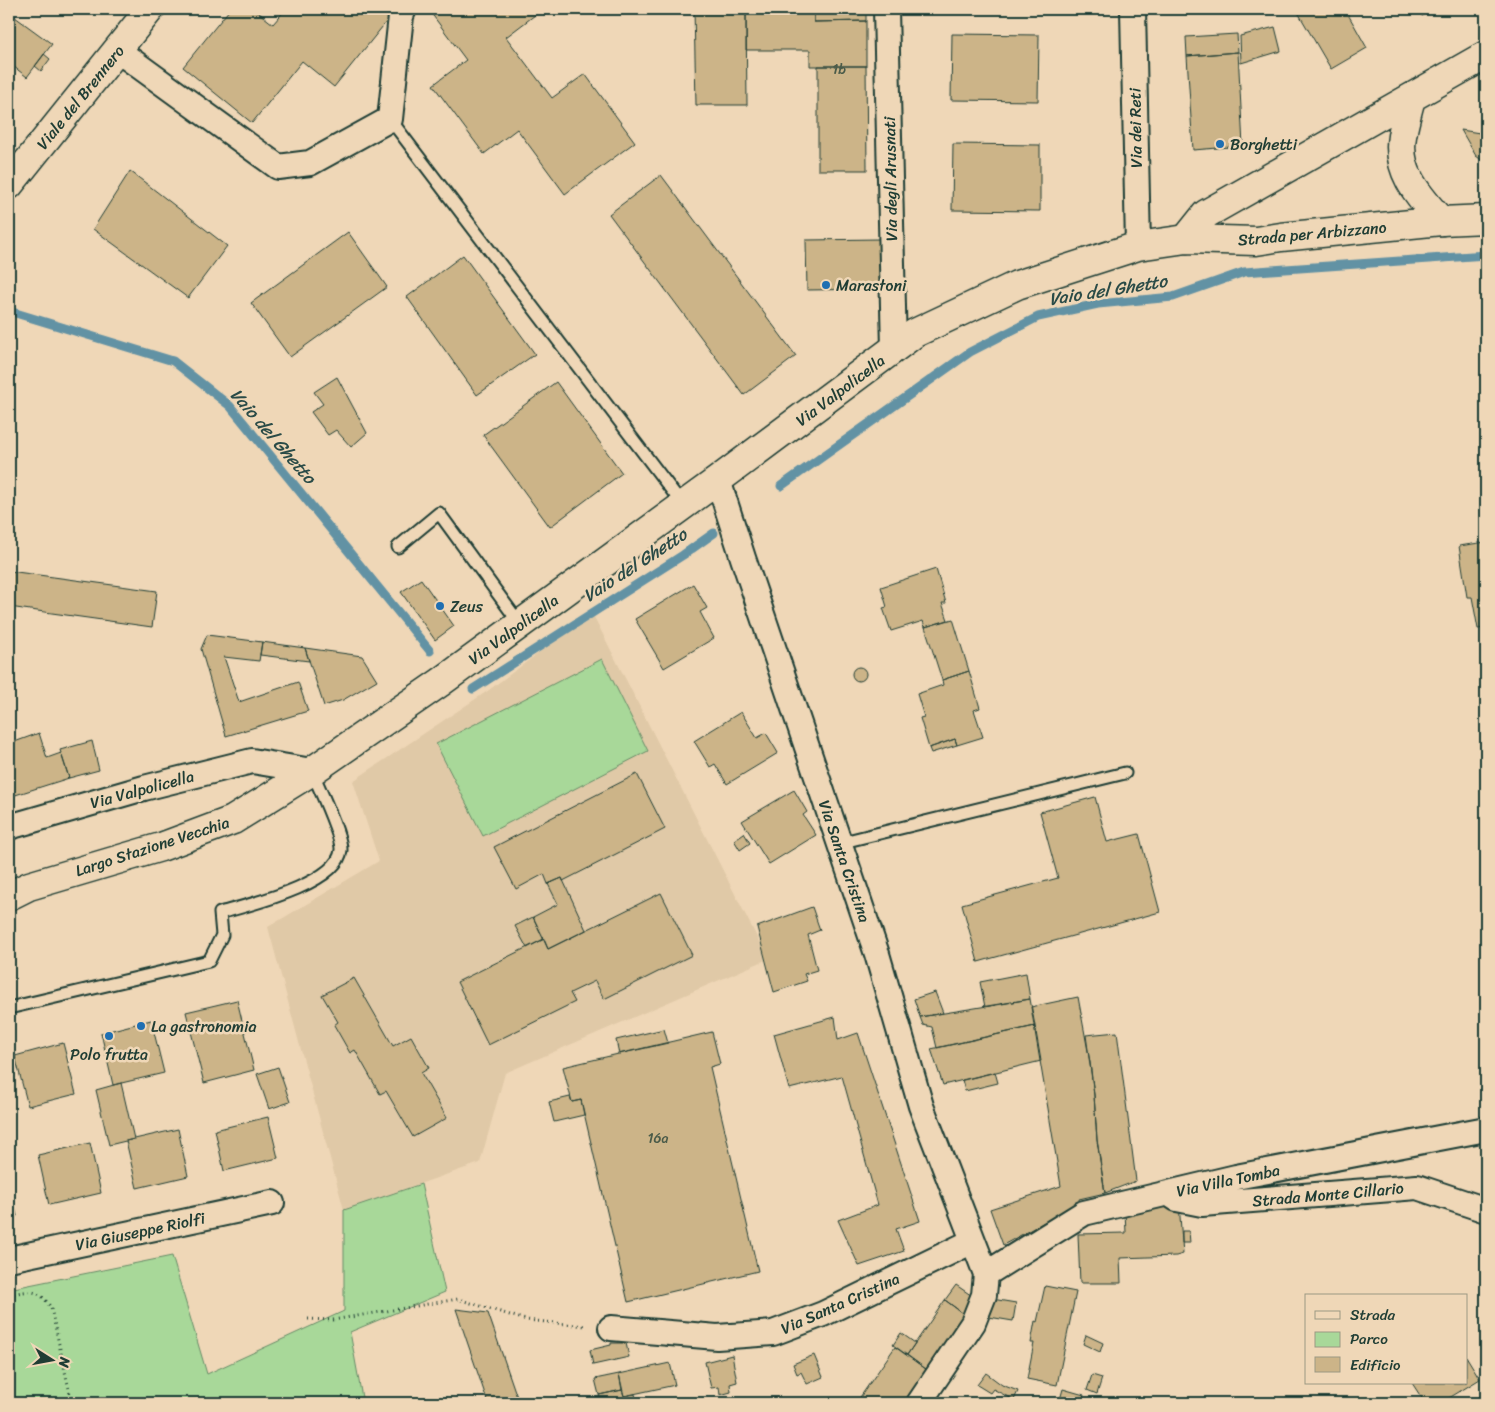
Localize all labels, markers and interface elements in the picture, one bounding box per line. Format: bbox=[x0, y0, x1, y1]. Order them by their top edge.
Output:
street label: Viale del Brennero bbox=[29, 38, 132, 156]
house number: 1b bbox=[832, 57, 846, 82]
street label: Via dei Reti bbox=[1120, 87, 1151, 168]
street label: Via degli Arusnati bbox=[875, 116, 906, 242]
place label: Borghetti bbox=[1230, 130, 1298, 159]
marker: Borghetti bbox=[1214, 138, 1226, 150]
street label: Strada per Arbizzano bbox=[1236, 213, 1388, 254]
water label: Vaio del Ghetto bbox=[1047, 265, 1170, 315]
place label: Marastoni bbox=[836, 271, 907, 300]
marker: Marastoni bbox=[820, 279, 832, 291]
street label: Via Valpolicella bbox=[789, 347, 892, 434]
water label: Vaio del Ghetto bbox=[222, 381, 325, 492]
water label: Vaio del Ghetto bbox=[576, 519, 695, 611]
street label: Via Valpolicella bbox=[462, 586, 565, 672]
place label: Zeus bbox=[450, 592, 484, 621]
marker: Zeus bbox=[434, 600, 446, 612]
street label: Via Valpolicella bbox=[87, 762, 197, 817]
street label: Via Santa Cristina bbox=[810, 796, 879, 926]
street label: Largo Stazione Vecchia bbox=[71, 808, 233, 885]
place label: La gastronomia bbox=[151, 1012, 256, 1041]
marker: La gastronomia bbox=[135, 1020, 147, 1032]
marker: Polo frutta bbox=[103, 1030, 115, 1042]
place label: Polo frutta bbox=[70, 1040, 148, 1069]
house number: 16a bbox=[648, 1126, 669, 1151]
street label: Via Villa Tomba bbox=[1174, 1155, 1283, 1206]
street label: Strada Monte Cillario bbox=[1251, 1173, 1405, 1216]
street label: Via Giuseppe Riolfi bbox=[72, 1203, 209, 1259]
street label: Via Santa Cristina bbox=[776, 1264, 905, 1343]
legend bbox=[1305, 1294, 1468, 1384]
text: Strada bbox=[1350, 1302, 1396, 1328]
text: Parco bbox=[1350, 1326, 1388, 1352]
north arrow bbox=[28, 1334, 78, 1384]
text: Edificio bbox=[1350, 1352, 1401, 1378]
text: N bbox=[51, 1354, 78, 1370]

